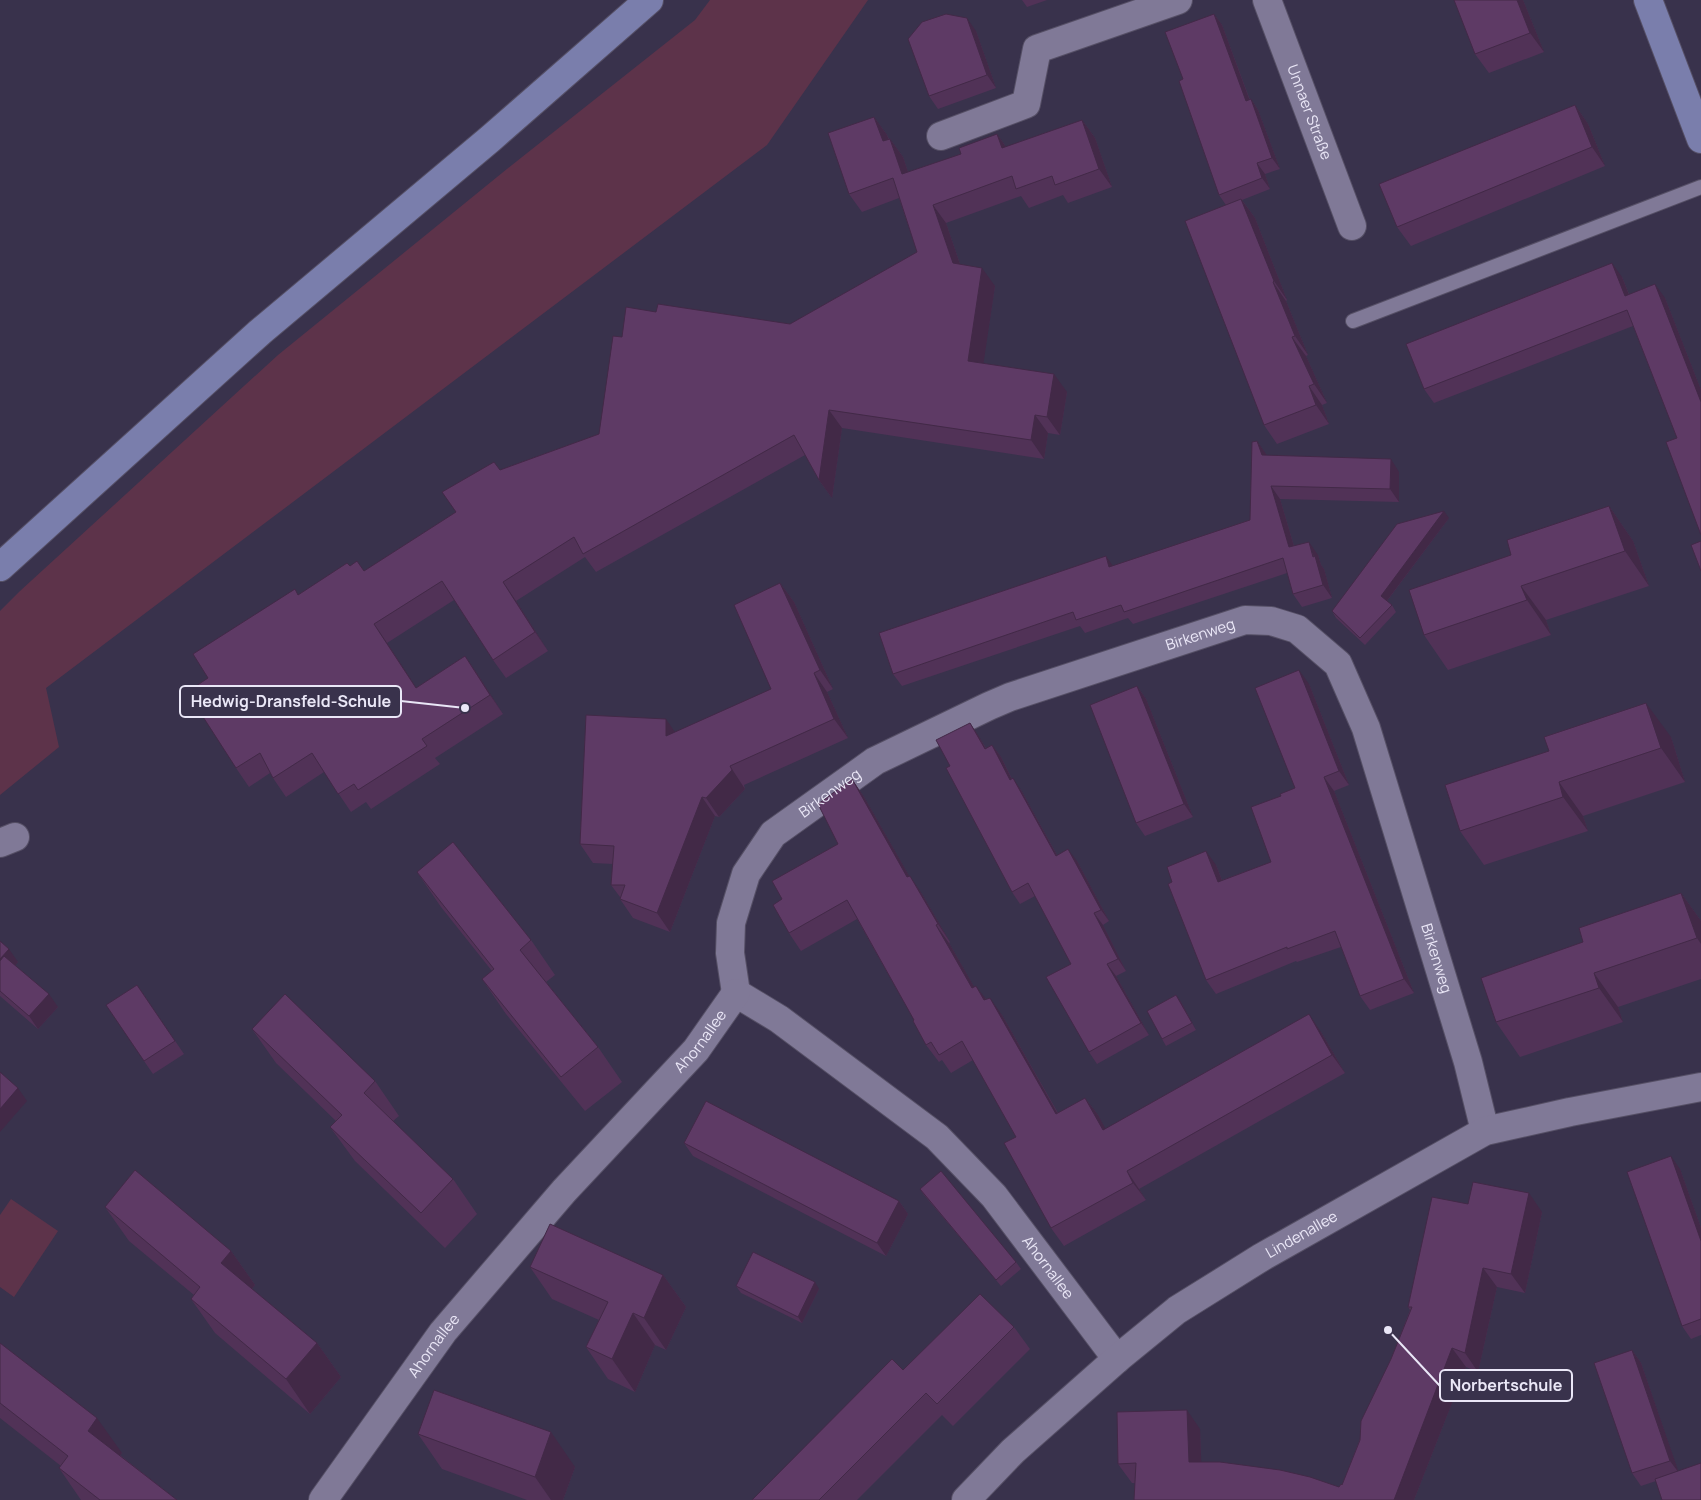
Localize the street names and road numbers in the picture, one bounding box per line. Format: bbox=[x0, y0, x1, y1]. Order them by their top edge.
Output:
street label: Unnaer Straße bbox=[1282, 61, 1337, 163]
street label: Birkenweg bbox=[1163, 613, 1237, 655]
street label: Birkenweg bbox=[794, 763, 865, 822]
street label: Birkenweg bbox=[1416, 921, 1457, 996]
street label: Ahornallee bbox=[669, 1005, 731, 1077]
street label: Lindenallee bbox=[1262, 1205, 1341, 1263]
street label: Ahornallee bbox=[1017, 1231, 1079, 1303]
street label: Ahornallee bbox=[403, 1309, 464, 1382]

